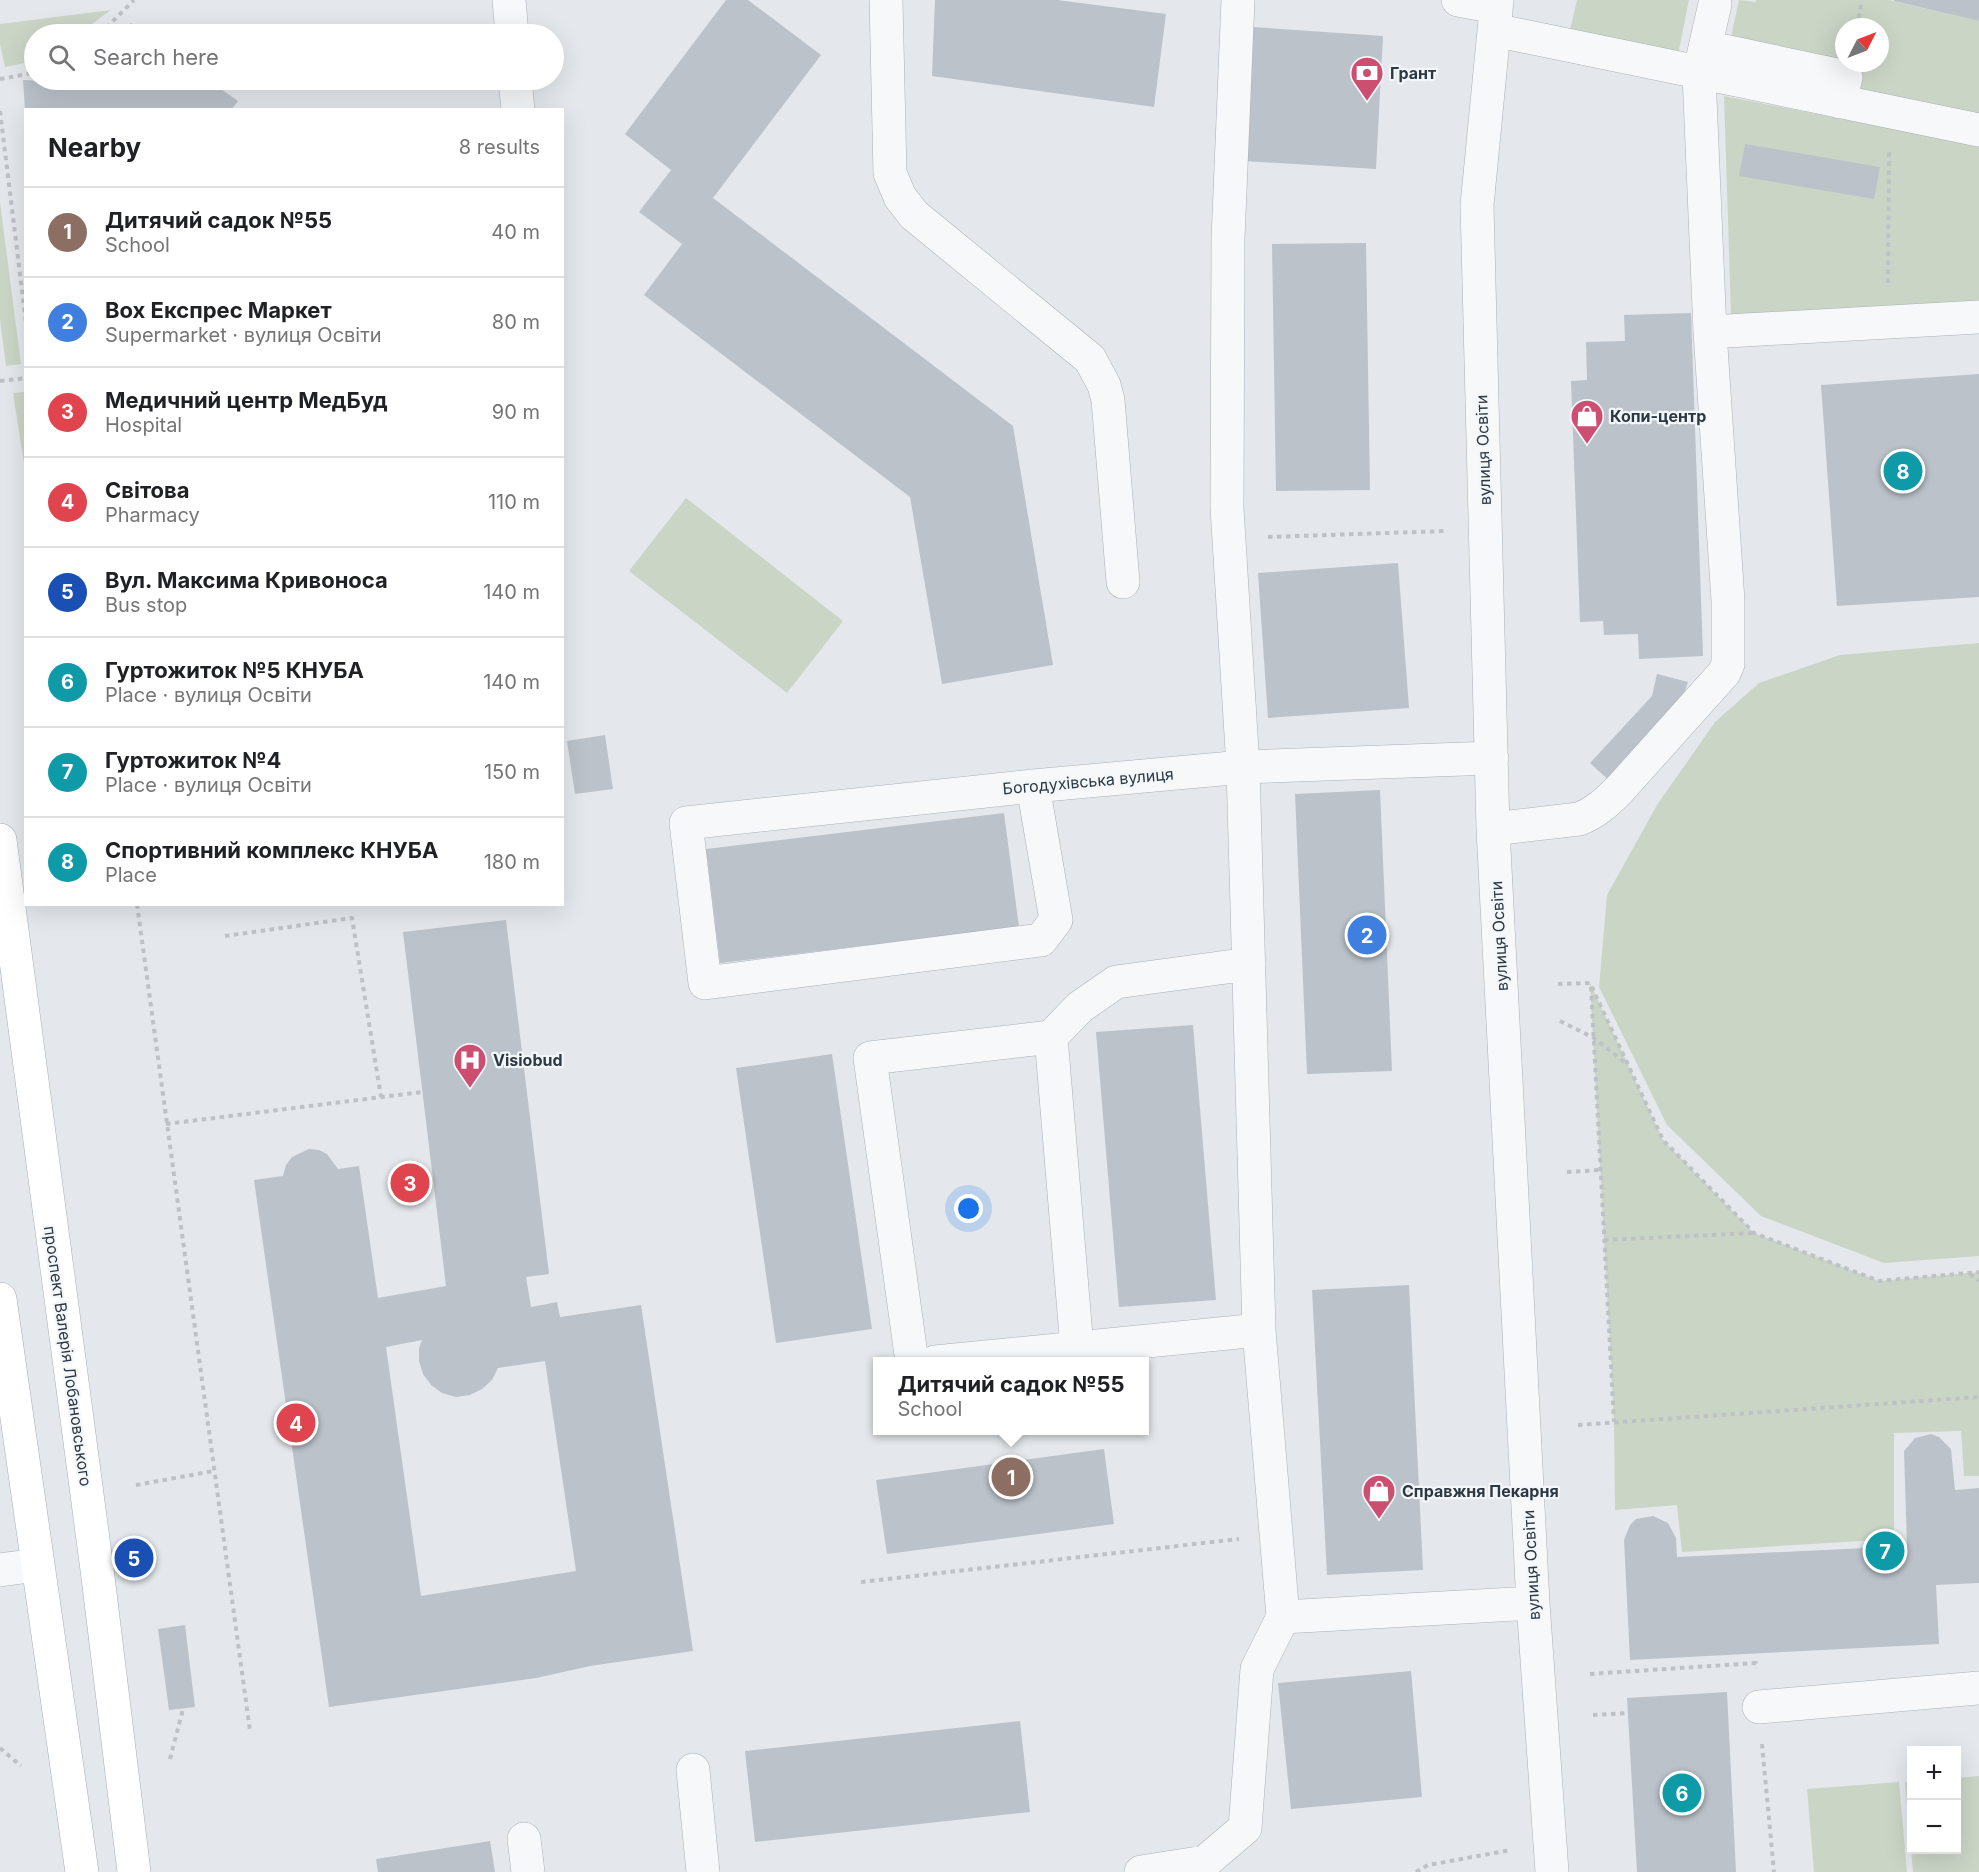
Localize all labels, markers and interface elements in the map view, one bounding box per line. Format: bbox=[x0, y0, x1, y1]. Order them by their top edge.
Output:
north arrow bbox=[1835, 18, 1889, 72]
search box bbox=[24, 24, 564, 90]
icon: search bbox=[45, 41, 78, 74]
text: Search here bbox=[93, 44, 219, 70]
bank icon: Грант bbox=[1349, 55, 1385, 102]
place label: Грант bbox=[1390, 63, 1436, 83]
text: Nearby bbox=[48, 132, 141, 163]
text: 8 results bbox=[459, 135, 540, 159]
text: Дитячий садок №55 bbox=[105, 207, 332, 233]
text: 1 bbox=[63, 220, 72, 244]
text: 40 m bbox=[491, 220, 540, 244]
text: School bbox=[105, 233, 170, 257]
text: Box Експрес Маркет bbox=[105, 297, 332, 323]
text: 2 bbox=[61, 310, 74, 334]
text: 80 m bbox=[492, 310, 540, 334]
text: Supermarket · вулиця Освіти bbox=[105, 323, 382, 347]
text: Медичний центр МедБуд bbox=[105, 387, 388, 413]
street label: вулиця Освіти bbox=[1471, 395, 1495, 505]
shop icon: Копи-центр bbox=[1569, 398, 1605, 445]
text: 3 bbox=[61, 400, 74, 424]
text: 90 m bbox=[492, 400, 540, 424]
place label: Копи-центр bbox=[1610, 406, 1706, 426]
text: Hospital bbox=[105, 413, 182, 437]
pin: 8 bbox=[1884, 448, 1922, 494]
text: Світова bbox=[105, 477, 190, 503]
text: 4 bbox=[61, 490, 74, 514]
text: 110 m bbox=[488, 490, 540, 514]
text: Pharmacy bbox=[105, 503, 200, 527]
text: Вул. Максима Кривоноса bbox=[105, 567, 388, 593]
text: 5 bbox=[61, 580, 74, 604]
text: 140 m bbox=[483, 580, 540, 604]
text: Bus stop bbox=[105, 593, 187, 617]
text: Гуртожиток №5 КНУБА bbox=[105, 657, 364, 683]
text: 6 bbox=[61, 670, 74, 694]
text: 140 m bbox=[483, 670, 540, 694]
text: Place · вулиця Освіти bbox=[105, 683, 312, 707]
text: Гуртожиток №4 bbox=[105, 747, 281, 773]
text: 7 bbox=[62, 760, 73, 784]
text: 150 m bbox=[484, 760, 540, 784]
street label: Богодухівська вулиця bbox=[1002, 764, 1174, 798]
text: Place · вулиця Освіти bbox=[105, 773, 312, 797]
text: Спортивний комплекс КНУБА bbox=[105, 837, 438, 863]
text: 8 bbox=[61, 850, 74, 874]
text: 180 m bbox=[484, 850, 540, 874]
text: Place bbox=[105, 863, 157, 887]
street label: вулиця Освіти bbox=[1486, 880, 1512, 992]
pin: 2 bbox=[1348, 912, 1386, 958]
hospital icon: Visiobud bbox=[452, 1042, 488, 1089]
place label: Visiobud bbox=[493, 1050, 563, 1070]
pin: 3 bbox=[390, 1160, 430, 1206]
your location bbox=[954, 1194, 983, 1223]
street label: проспект Валерія Лобановського bbox=[40, 1225, 96, 1487]
popup bbox=[873, 1357, 1149, 1435]
text: Дитячий садок №55 bbox=[897, 1371, 1125, 1397]
text: School bbox=[897, 1397, 962, 1421]
pin: 4 bbox=[276, 1400, 316, 1446]
pin: 1 bbox=[992, 1454, 1030, 1500]
shop icon: Справжня Пекарня bbox=[1361, 1473, 1397, 1520]
place label: Справжня Пекарня bbox=[1402, 1481, 1559, 1501]
street label: вулиця Освіти bbox=[1518, 1509, 1544, 1621]
pin: 7 bbox=[1866, 1528, 1904, 1574]
pin: 5 bbox=[114, 1536, 154, 1580]
map controls bbox=[1907, 1746, 1961, 1854]
button: + bbox=[1907, 1746, 1961, 1800]
pin: 6 bbox=[1662, 1770, 1702, 1816]
button: − bbox=[1907, 1800, 1961, 1854]

